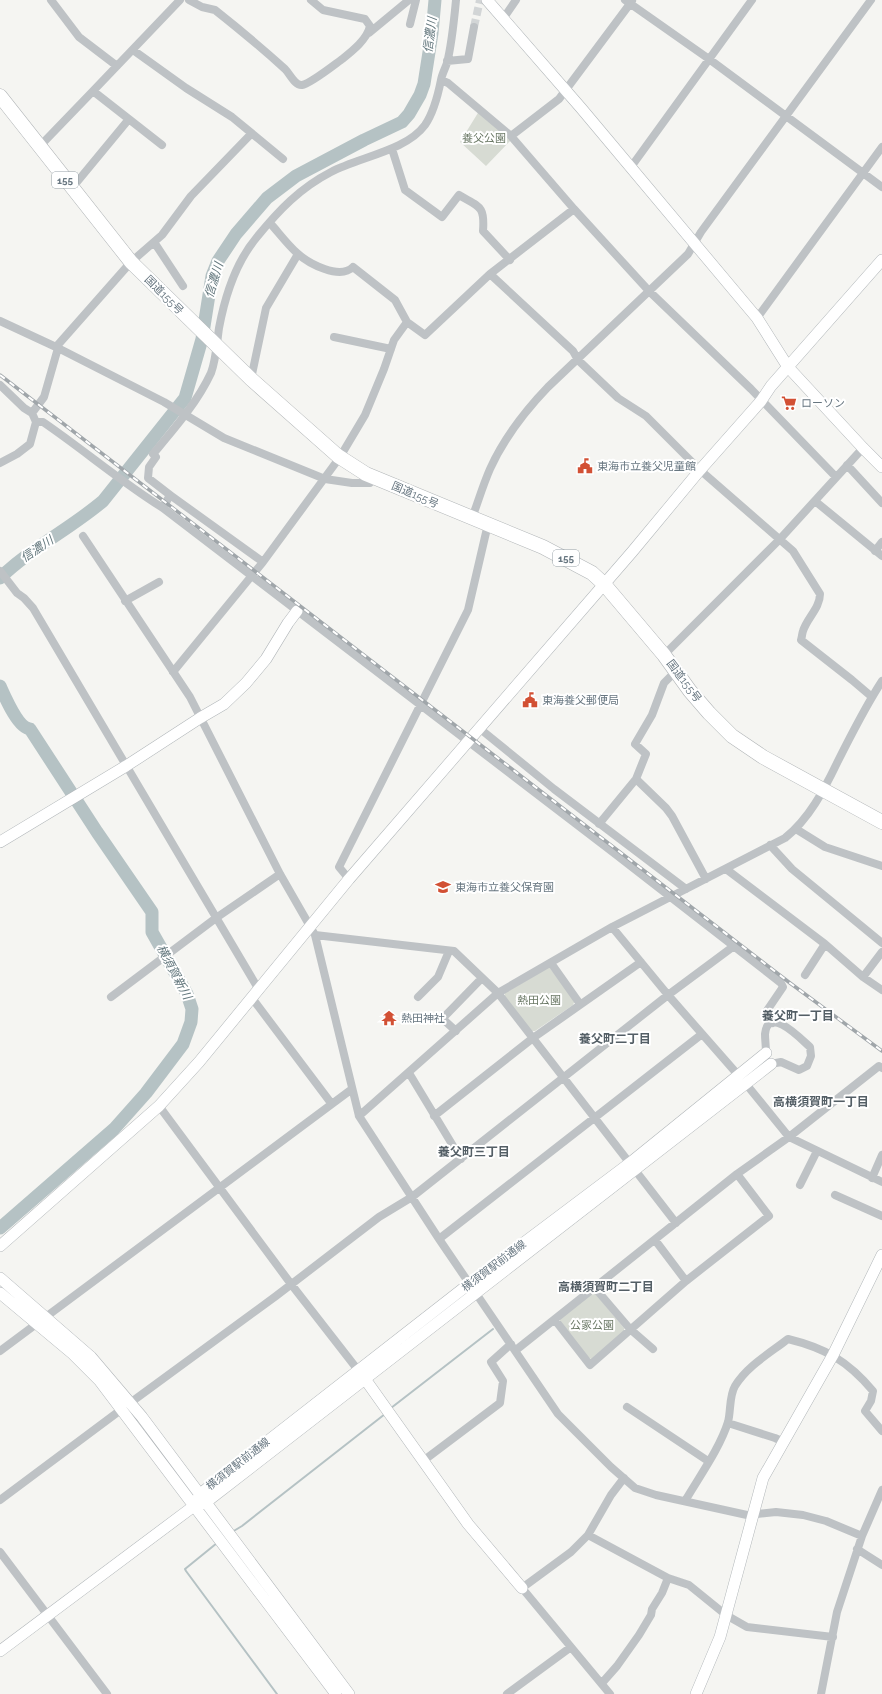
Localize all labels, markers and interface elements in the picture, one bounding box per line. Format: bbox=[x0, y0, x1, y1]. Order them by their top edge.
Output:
water label: 信濃川 bbox=[421, 14, 439, 54]
park label: 養父公園 bbox=[462, 132, 506, 145]
road number: 155 bbox=[52, 172, 78, 188]
water label: 信濃川 bbox=[202, 259, 227, 299]
street label: 国道155号 bbox=[142, 273, 186, 317]
supermarket icon: ローソン bbox=[780, 394, 798, 412]
place label: ローソン bbox=[801, 397, 845, 410]
public building icon: 東海市立養父児童館 bbox=[576, 457, 594, 475]
place label: 東海市立養父児童館 bbox=[597, 460, 696, 473]
street label: 国道155号 bbox=[390, 479, 440, 511]
water label: 信濃川 bbox=[18, 532, 57, 565]
road number: 155 bbox=[553, 550, 579, 566]
street label: 国道155号 bbox=[664, 657, 704, 705]
public building icon: 東海養父郵便局 bbox=[521, 691, 539, 709]
place label: 東海養父郵便局 bbox=[542, 694, 619, 707]
school or university icon: 東海市立養父保育園 bbox=[434, 878, 452, 896]
place label: 東海市立養父保育園 bbox=[455, 881, 554, 894]
water label: 横須賀新川 bbox=[154, 942, 195, 1004]
park label: 熱田公園 bbox=[517, 994, 561, 1007]
temple icon: 熱田神社 bbox=[380, 1009, 398, 1027]
district label: 養父町一丁目 bbox=[762, 1009, 834, 1023]
place label: 熱田神社 bbox=[401, 1012, 445, 1025]
district label: 養父町二丁目 bbox=[579, 1032, 651, 1046]
district label: 高横須賀町一丁目 bbox=[773, 1095, 869, 1109]
district label: 養父町三丁目 bbox=[438, 1145, 510, 1159]
street label: 横須賀駅前通線 bbox=[459, 1238, 529, 1294]
district label: 高横須賀町二丁目 bbox=[558, 1280, 654, 1294]
park label: 公家公園 bbox=[570, 1319, 614, 1332]
street label: 横須賀駅前通線 bbox=[204, 1435, 272, 1493]

